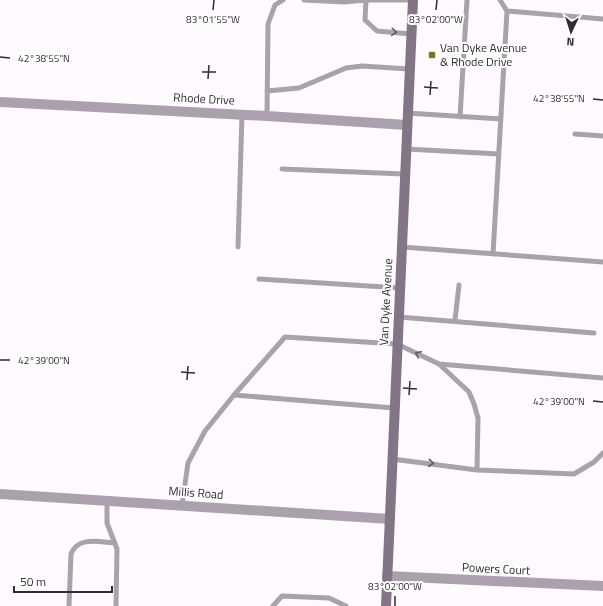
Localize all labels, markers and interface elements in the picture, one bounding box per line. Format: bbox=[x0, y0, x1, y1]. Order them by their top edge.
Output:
text: 83°01'55"W bbox=[186, 12, 240, 27]
text: 83°02'00"W bbox=[409, 12, 463, 27]
north arrow bbox=[551, 12, 591, 52]
one-way arrow bbox=[391, 28, 397, 37]
text: N bbox=[566, 34, 575, 50]
place label: Van Dyke Avenue & Rhode Drive bbox=[440, 38, 527, 71]
marker: Van Dyke Avenue & Rhode Drive bbox=[427, 50, 437, 60]
text: 42°38'55"N bbox=[18, 51, 70, 66]
street label: Rhode Drive bbox=[173, 87, 235, 110]
text: 42°38'55"N bbox=[533, 91, 585, 106]
street label: Van Dyke Avenue bbox=[374, 258, 397, 346]
one-way arrow bbox=[415, 351, 422, 359]
text: 42°39'00"N bbox=[18, 353, 70, 368]
text: 42°39'00"N bbox=[533, 394, 585, 409]
one-way arrow bbox=[428, 458, 434, 467]
street label: Millis Road bbox=[168, 481, 224, 504]
street label: Powers Court bbox=[461, 557, 531, 580]
scale bar bbox=[14, 568, 112, 594]
text: 50 m bbox=[20, 572, 46, 591]
text: 83°02'00"W bbox=[368, 579, 422, 594]

